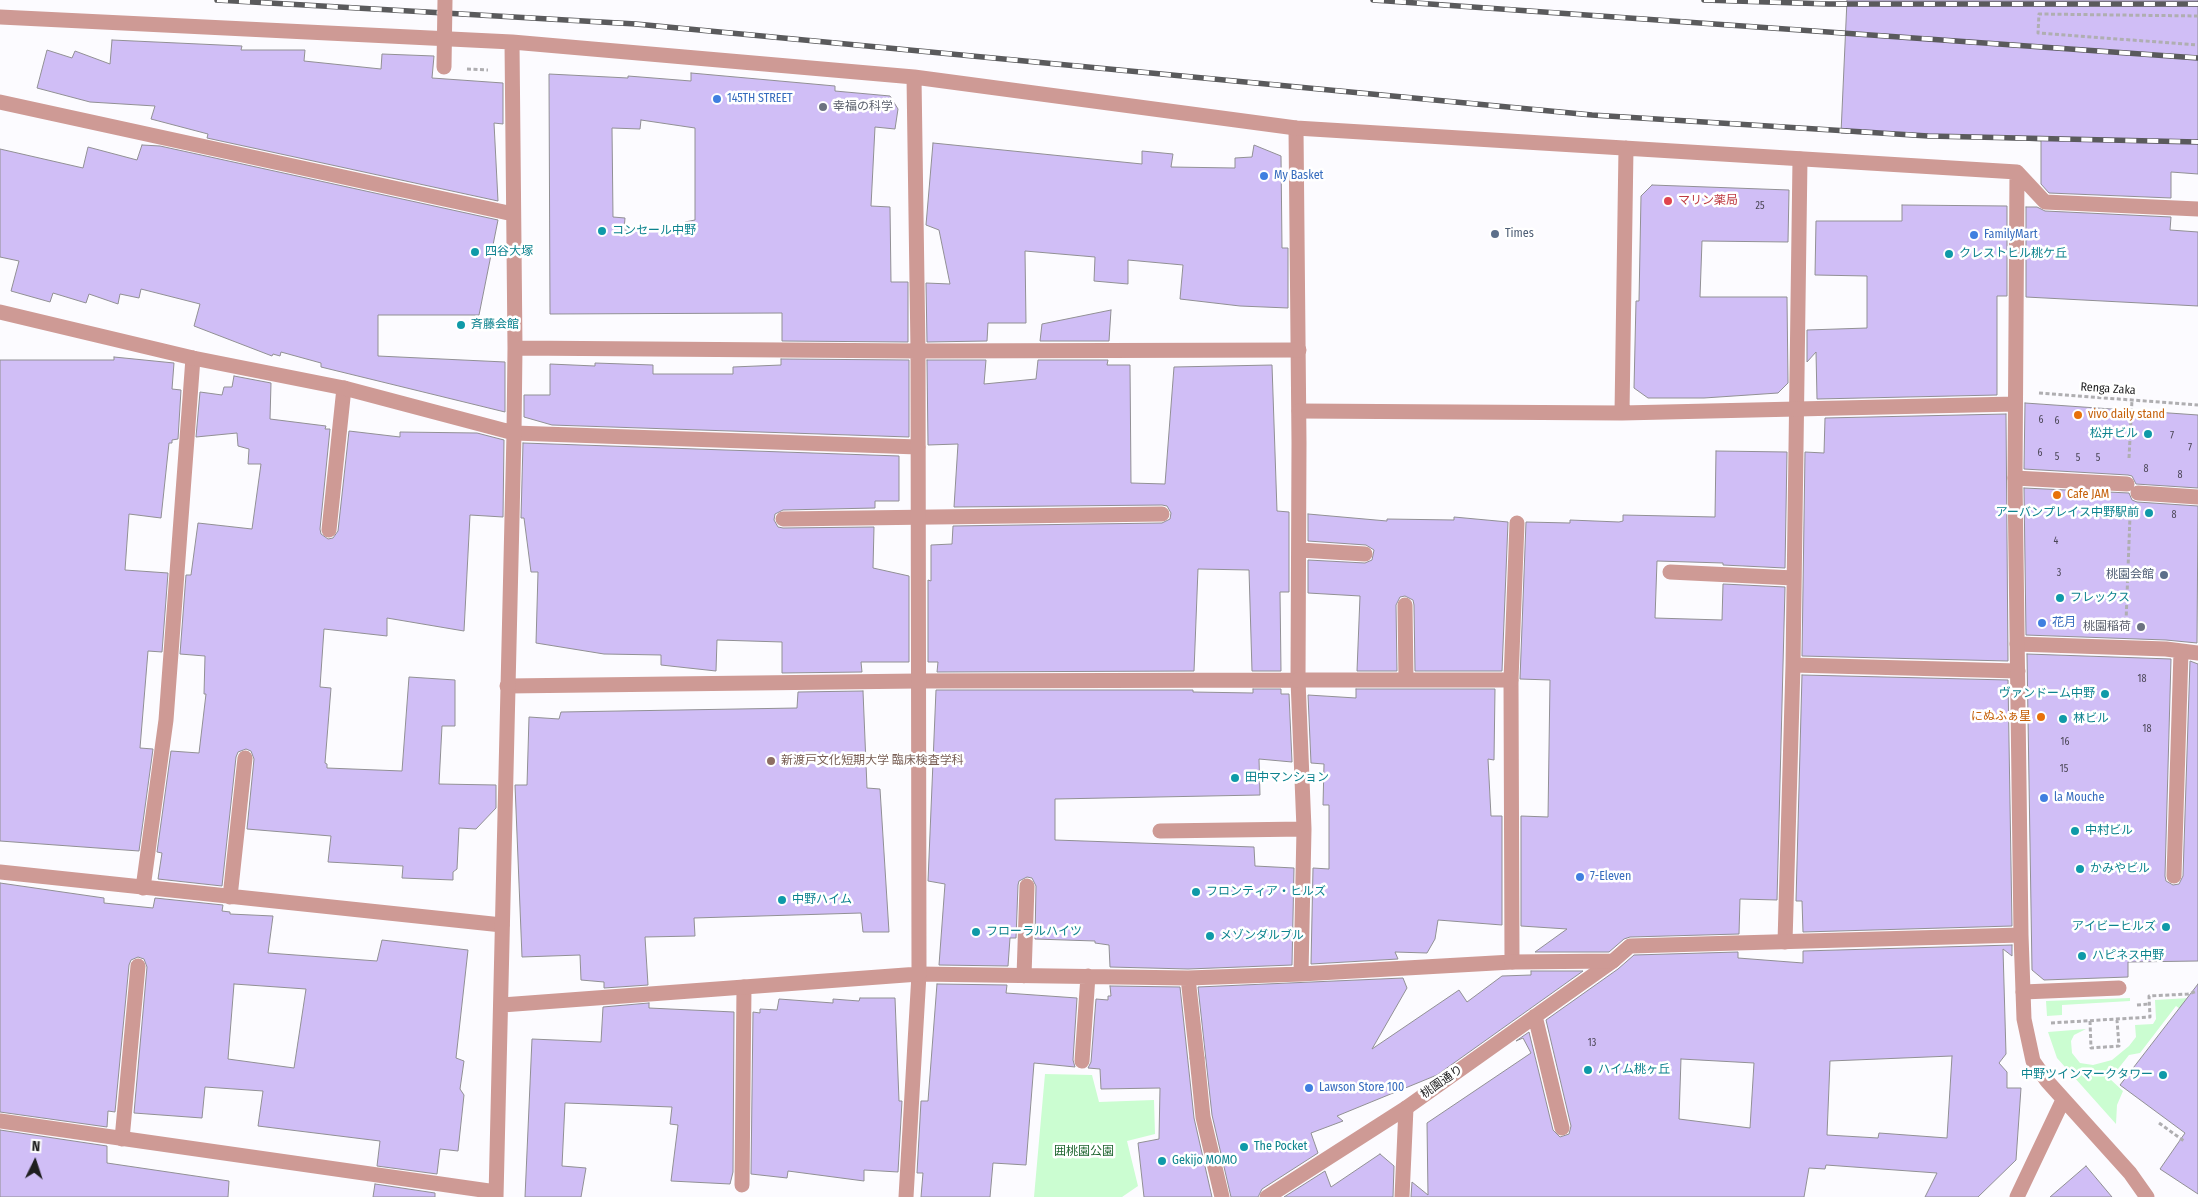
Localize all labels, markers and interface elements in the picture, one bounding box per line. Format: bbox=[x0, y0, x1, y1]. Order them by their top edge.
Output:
place label: 145TH STREET bbox=[727, 92, 793, 106]
marker: 145TH STREET bbox=[711, 93, 723, 105]
place label: 幸福の科学 bbox=[833, 100, 893, 114]
marker: 幸福の科学 bbox=[817, 101, 829, 113]
place label: My Basket bbox=[1274, 169, 1324, 183]
marker: My Basket bbox=[1258, 170, 1270, 182]
place label: マリン薬局 bbox=[1678, 194, 1738, 208]
marker: マリン薬局 bbox=[1662, 195, 1674, 207]
house number: 25 bbox=[1756, 200, 1764, 212]
place label: コンセール中野 bbox=[612, 224, 696, 238]
marker: コンセール中野 bbox=[596, 225, 608, 237]
place label: Times bbox=[1505, 227, 1534, 241]
marker: Times bbox=[1489, 228, 1501, 240]
place label: FamilyMart bbox=[1984, 228, 2038, 242]
marker: FamilyMart bbox=[1968, 229, 1980, 241]
place label: 四谷大塚 bbox=[485, 245, 533, 259]
marker: 四谷大塚 bbox=[469, 246, 481, 258]
place label: クレストヒル桃ケ丘 bbox=[1959, 247, 2067, 261]
marker: クレストヒル桃ケ丘 bbox=[1943, 248, 1955, 260]
place label: 斉藤会館 bbox=[471, 318, 519, 332]
marker: 斉藤会館 bbox=[455, 319, 467, 331]
street label: Renga Zaka bbox=[2080, 380, 2136, 398]
place label: vivo daily stand bbox=[2088, 408, 2165, 422]
marker: vivo daily stand bbox=[2072, 409, 2084, 421]
house number: 6 bbox=[2039, 414, 2043, 426]
house number: 6 bbox=[2055, 415, 2059, 427]
place label: 松井ビル bbox=[2090, 427, 2138, 441]
marker: 松井ビル bbox=[2142, 428, 2154, 440]
house number: 7 bbox=[2170, 430, 2174, 442]
house number: 7 bbox=[2188, 442, 2192, 454]
house number: 6 bbox=[2038, 447, 2042, 459]
house number: 5 bbox=[2055, 451, 2059, 463]
house number: 5 bbox=[2076, 452, 2080, 464]
house number: 5 bbox=[2096, 452, 2100, 464]
house number: 8 bbox=[2144, 463, 2148, 475]
house number: 8 bbox=[2178, 469, 2182, 481]
place label: Cafe JAM bbox=[2067, 488, 2109, 502]
marker: Cafe JAM bbox=[2051, 489, 2063, 501]
place label: アーバンプレイス中野駅前 bbox=[1996, 506, 2139, 520]
marker: アーバンプレイス中野駅前 bbox=[2143, 507, 2155, 519]
house number: 8 bbox=[2172, 509, 2176, 521]
house number: 4 bbox=[2054, 535, 2058, 547]
house number: 3 bbox=[2057, 567, 2061, 579]
place label: 桃園会館 bbox=[2106, 568, 2154, 582]
marker: 桃園会館 bbox=[2158, 569, 2170, 581]
place label: フレックス bbox=[2070, 591, 2130, 605]
marker: フレックス bbox=[2054, 592, 2066, 604]
place label: 花月 bbox=[2052, 616, 2076, 630]
marker: 花月 bbox=[2036, 617, 2048, 629]
place label: 桃園稲荷 bbox=[2083, 620, 2131, 634]
marker: 桃園稲荷 bbox=[2135, 621, 2147, 633]
house number: 18 bbox=[2138, 673, 2146, 685]
place label: ヴァンドーム中野 bbox=[1999, 687, 2095, 701]
marker: ヴァンドーム中野 bbox=[2099, 688, 2111, 700]
place label: にぬふぁ星 bbox=[1971, 710, 2031, 724]
marker: にぬふぁ星 bbox=[2035, 711, 2047, 723]
place label: 林ビル bbox=[2073, 712, 2109, 726]
marker: 林ビル bbox=[2057, 713, 2069, 725]
house number: 18 bbox=[2143, 723, 2151, 735]
house number: 16 bbox=[2061, 736, 2069, 748]
place label: 新渡戸文化短期大学 臨床検査学科 bbox=[781, 754, 964, 768]
marker: 新渡戸文化短期大学 臨床検査学科 bbox=[765, 755, 777, 767]
house number: 15 bbox=[2060, 763, 2068, 775]
place label: 田中マンション bbox=[1245, 771, 1329, 785]
marker: 田中マンション bbox=[1229, 772, 1241, 784]
place label: la Mouche bbox=[2054, 791, 2104, 805]
marker: la Mouche bbox=[2038, 792, 2050, 804]
place label: 中村ビル bbox=[2085, 824, 2133, 838]
marker: 中村ビル bbox=[2069, 825, 2081, 837]
place label: かみやビル bbox=[2090, 862, 2150, 876]
marker: かみやビル bbox=[2074, 863, 2086, 875]
place label: 7-Eleven bbox=[1590, 870, 1631, 884]
marker: 7-Eleven bbox=[1574, 871, 1586, 883]
place label: フロンティア・ヒルズ bbox=[1206, 885, 1326, 899]
marker: フロンティア・ヒルズ bbox=[1190, 886, 1202, 898]
place label: 中野ハイム bbox=[792, 893, 852, 907]
marker: 中野ハイム bbox=[776, 894, 788, 906]
place label: アイビーヒルズ bbox=[2072, 920, 2156, 934]
marker: アイビーヒルズ bbox=[2160, 921, 2172, 933]
place label: フローラルハイツ bbox=[986, 925, 1082, 939]
marker: フローラルハイツ bbox=[970, 926, 982, 938]
place label: メゾンダルブル bbox=[1220, 929, 1304, 943]
marker: メゾンダルブル bbox=[1204, 930, 1216, 942]
place label: ハピネス中野 bbox=[2092, 949, 2164, 963]
marker: ハピネス中野 bbox=[2076, 950, 2088, 962]
house number: 13 bbox=[1588, 1037, 1596, 1049]
street label: 桃園通り bbox=[1418, 1062, 1466, 1102]
place label: ハイム桃ヶ丘 bbox=[1598, 1063, 1670, 1077]
marker: ハイム桃ヶ丘 bbox=[1582, 1064, 1594, 1076]
place label: 中野ツインマークタワー bbox=[2021, 1068, 2153, 1082]
marker: 中野ツインマークタワー bbox=[2157, 1069, 2169, 1081]
place label: Lawson Store 100 bbox=[1319, 1081, 1404, 1095]
marker: Lawson Store 100 bbox=[1303, 1082, 1315, 1094]
north arrow bbox=[10, 1137, 60, 1187]
text: N bbox=[31, 1138, 41, 1155]
place label: The Pocket bbox=[1254, 1140, 1307, 1154]
marker: The Pocket bbox=[1238, 1141, 1250, 1153]
park label: 囲桃園公園 bbox=[1054, 1145, 1114, 1159]
place label: Gekijo MOMO bbox=[1172, 1154, 1237, 1168]
marker: Gekijo MOMO bbox=[1156, 1155, 1168, 1167]

